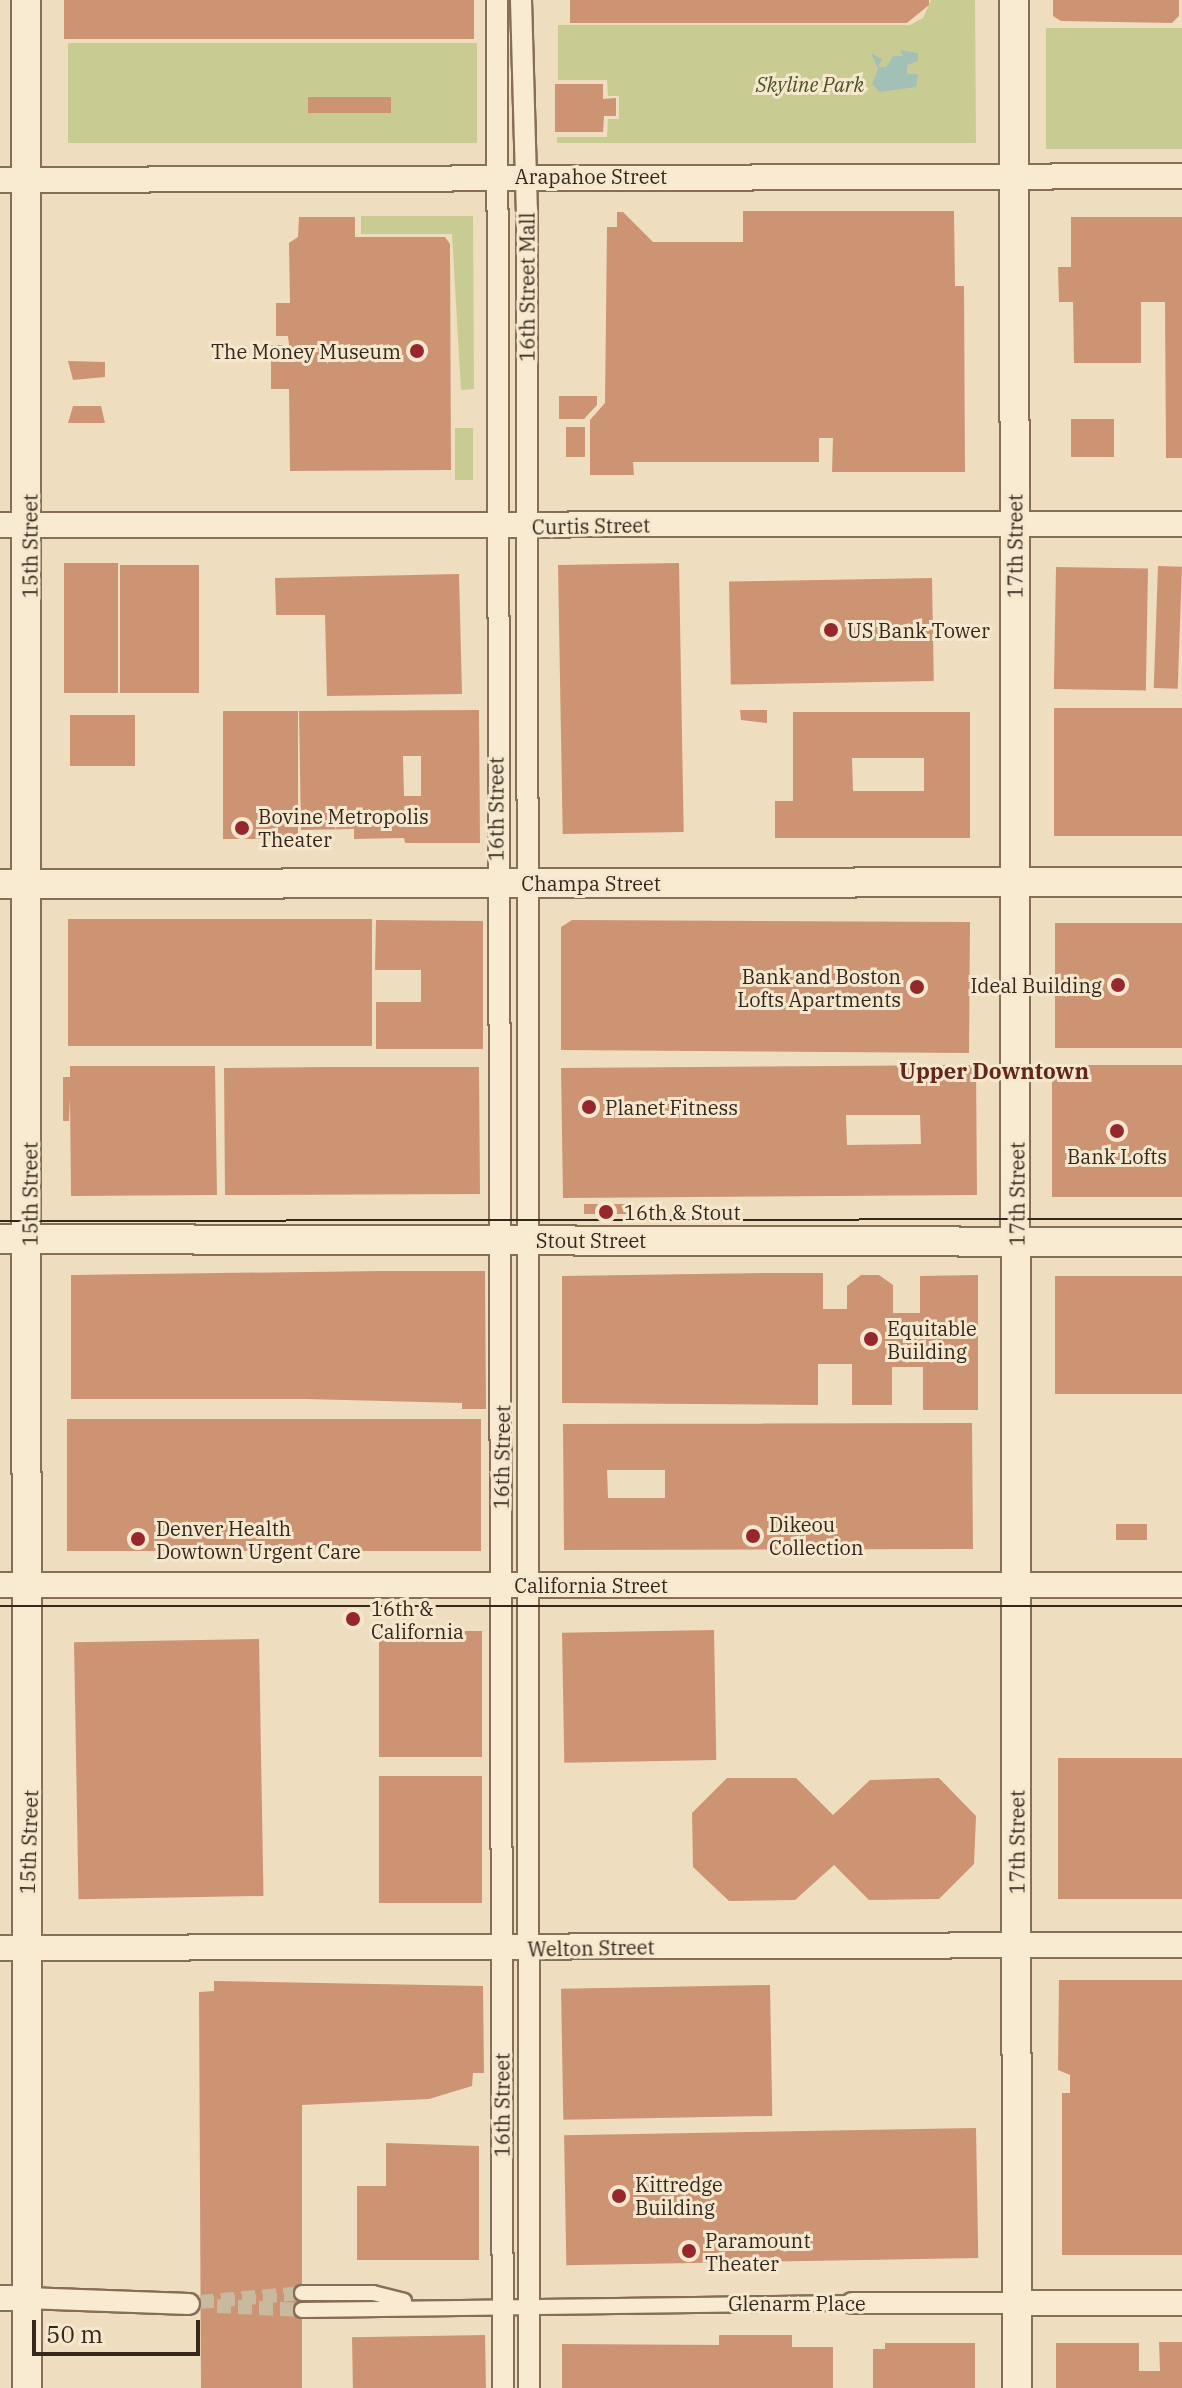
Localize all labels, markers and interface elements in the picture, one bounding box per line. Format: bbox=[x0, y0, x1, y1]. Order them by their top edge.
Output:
park label: Skyline Park bbox=[756, 72, 864, 96]
street label: Arapahoe Street bbox=[515, 164, 667, 188]
street label: 16th Street Mall bbox=[515, 212, 539, 362]
place label: The Money Museum bbox=[211, 339, 401, 363]
marker: The Money Museum bbox=[408, 342, 426, 360]
street label: 15th Street bbox=[18, 494, 42, 598]
street label: 17th Street bbox=[1003, 494, 1027, 598]
street label: Curtis Street bbox=[532, 513, 650, 539]
place label: US Bank Tower bbox=[847, 618, 990, 642]
marker: US Bank Tower bbox=[822, 621, 840, 639]
street label: 16th Street bbox=[484, 757, 508, 861]
place label: Bovine Metropolis Theater bbox=[258, 804, 429, 851]
marker: Bovine Metropolis Theater bbox=[233, 819, 251, 837]
street label: Champa Street bbox=[521, 871, 661, 895]
place label: Bank and Boston Lofts Apartments bbox=[737, 964, 901, 1011]
place label: Ideal Building bbox=[970, 973, 1102, 997]
marker: Ideal Building bbox=[1109, 976, 1127, 994]
marker: Bank and Boston Lofts Apartments bbox=[908, 978, 926, 996]
district label: Upper Downtown bbox=[899, 1058, 1089, 1084]
place label: Planet Fitness bbox=[605, 1095, 738, 1119]
marker: Planet Fitness bbox=[580, 1098, 598, 1116]
marker: Bank Lofts bbox=[1108, 1122, 1126, 1140]
street label: 15th Street bbox=[18, 1142, 42, 1246]
street label: 17th Street bbox=[1005, 1142, 1029, 1246]
place label: Bank Lofts bbox=[1067, 1144, 1167, 1168]
place label: 16th & Stout bbox=[624, 1200, 741, 1224]
marker: 16th & Stout bbox=[595, 1201, 617, 1223]
street label: Stout Street bbox=[536, 1228, 646, 1252]
place label: Equitable Building bbox=[887, 1316, 977, 1363]
marker: Equitable Building bbox=[862, 1330, 880, 1348]
street label: 16th Street bbox=[489, 1405, 515, 1509]
place label: Dikeou Collection bbox=[769, 1512, 864, 1559]
place label: Denver Health Dowtown Urgent Care bbox=[156, 1516, 361, 1563]
marker: Dikeou Collection bbox=[744, 1527, 762, 1545]
marker: Denver Health Dowtown Urgent Care bbox=[127, 1528, 149, 1550]
street label: California Street bbox=[514, 1573, 668, 1597]
place label: 16th & California bbox=[371, 1596, 464, 1643]
marker: 16th & California bbox=[342, 1608, 364, 1630]
street label: 15th Street bbox=[15, 1789, 43, 1895]
street label: 17th Street bbox=[1005, 1790, 1029, 1894]
street label: Welton Street bbox=[527, 1935, 655, 1961]
street label: 16th Street bbox=[490, 2053, 514, 2157]
place label: Kittredge Building bbox=[635, 2172, 723, 2219]
marker: Kittredge Building bbox=[610, 2187, 628, 2205]
place label: Paramount Theater bbox=[705, 2228, 810, 2275]
marker: Paramount Theater bbox=[680, 2242, 698, 2260]
street label: Glenarm Place bbox=[728, 2291, 866, 2315]
scale bar bbox=[36, 2304, 204, 2354]
text: 50 m bbox=[46, 2318, 103, 2350]

